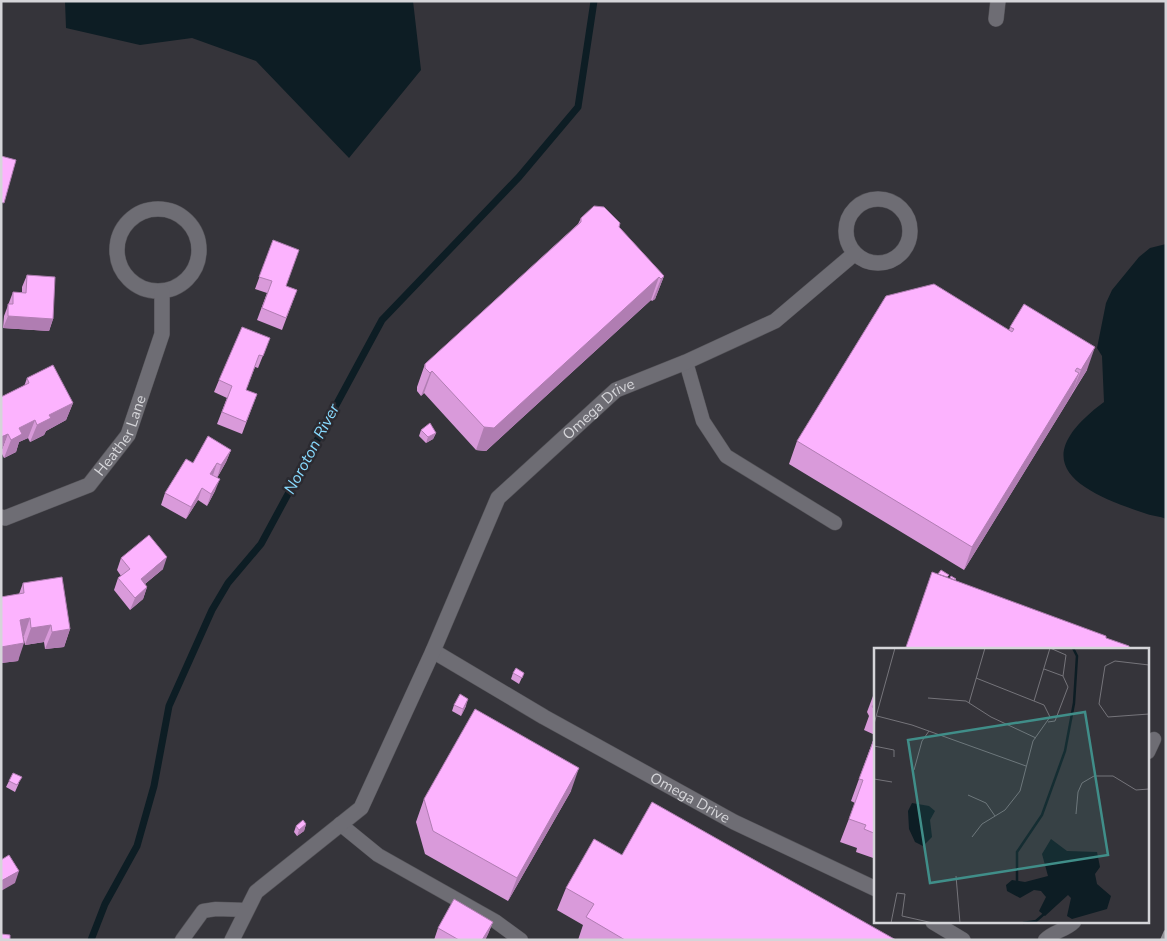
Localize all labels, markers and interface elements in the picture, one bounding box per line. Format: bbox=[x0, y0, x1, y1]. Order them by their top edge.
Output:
street label: Omega Drive bbox=[558, 374, 638, 444]
street label: Heather Lane bbox=[90, 392, 151, 480]
water label: Noroton River bbox=[279, 399, 346, 498]
inset map bbox=[874, 648, 1150, 924]
street label: Omega Drive bbox=[646, 768, 734, 828]

